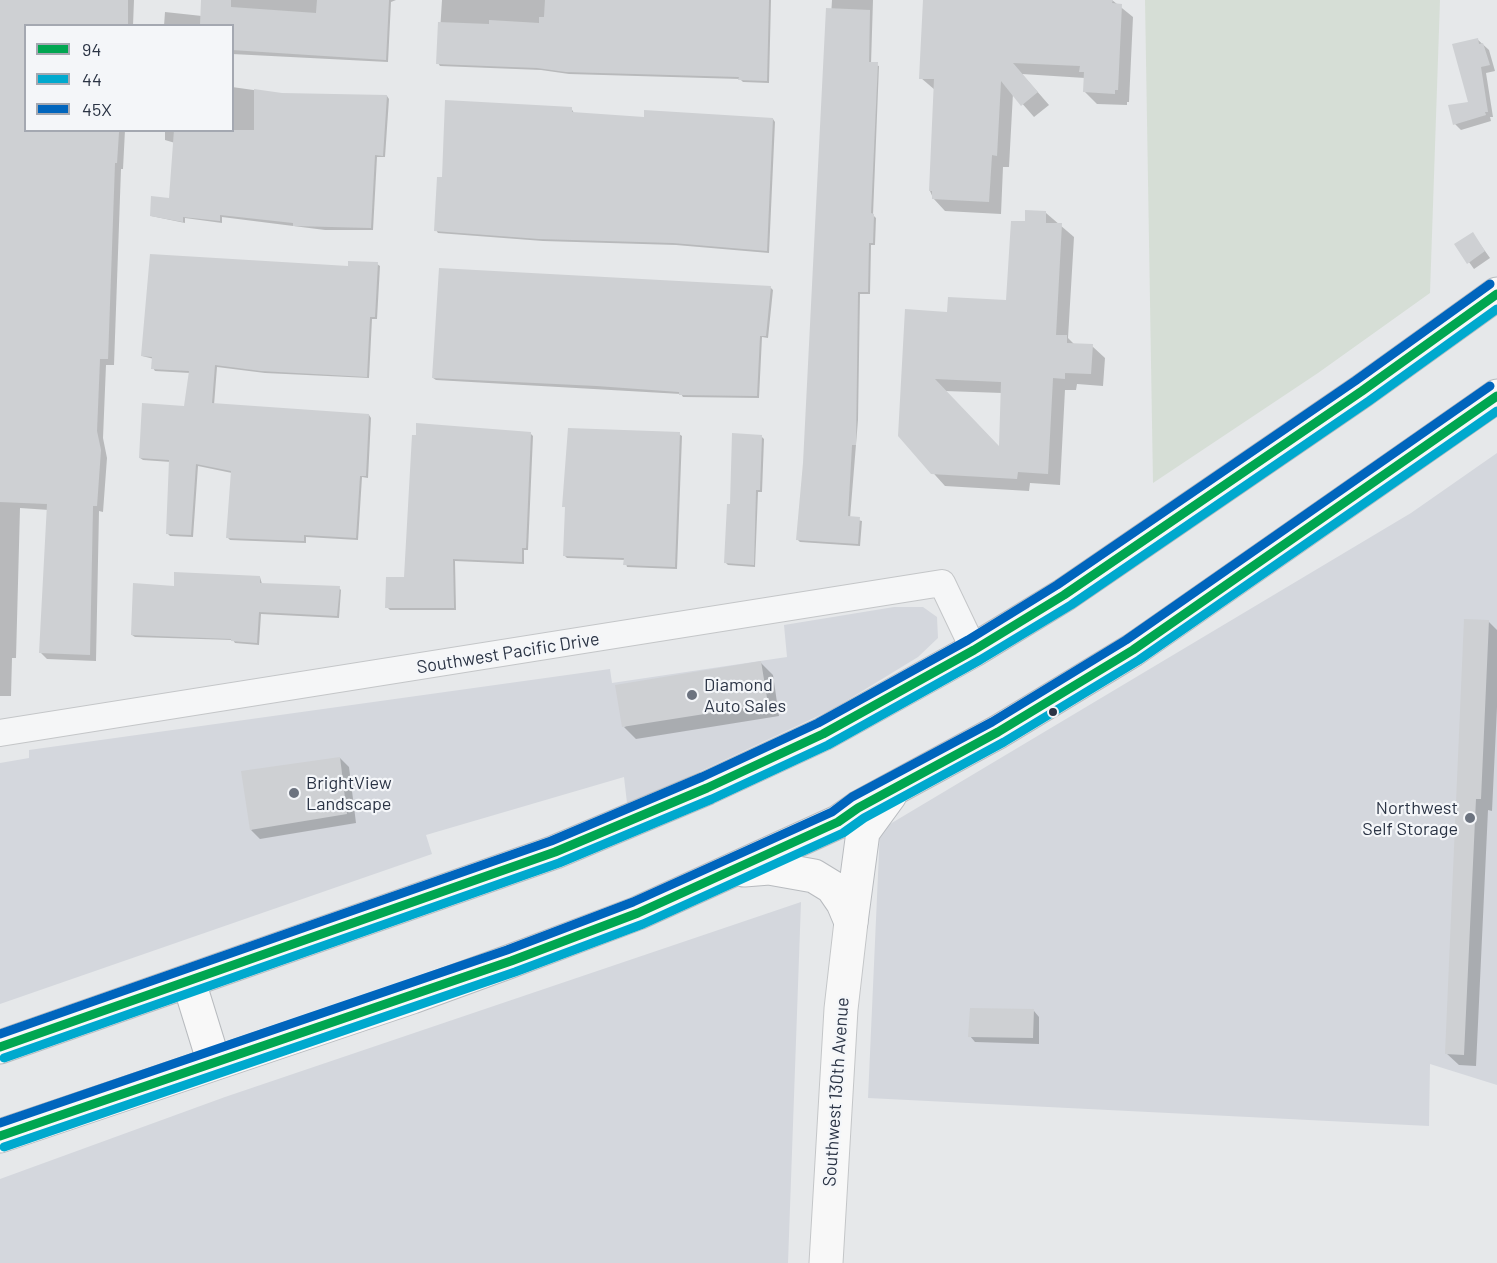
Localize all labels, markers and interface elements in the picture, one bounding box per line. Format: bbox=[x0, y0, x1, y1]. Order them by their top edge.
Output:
legend bbox=[24, 24, 234, 132]
text: 94 bbox=[82, 38, 101, 60]
text: 44 bbox=[82, 68, 102, 90]
text: 45X bbox=[82, 98, 112, 120]
street label: Southwest Pacific Drive bbox=[415, 628, 601, 678]
place label: Diamond Auto Sales bbox=[704, 674, 786, 716]
marker: Diamond Auto Sales bbox=[685, 688, 699, 702]
unlabelled marker bbox=[1047, 706, 1059, 718]
place label: BrightView Landscape bbox=[306, 772, 392, 814]
marker: BrightView Landscape bbox=[287, 786, 301, 800]
place label: Northwest Self Storage bbox=[1362, 797, 1458, 840]
marker: Northwest Self Storage bbox=[1463, 811, 1477, 825]
street label: Southwest 130th Avenue bbox=[819, 997, 853, 1187]

